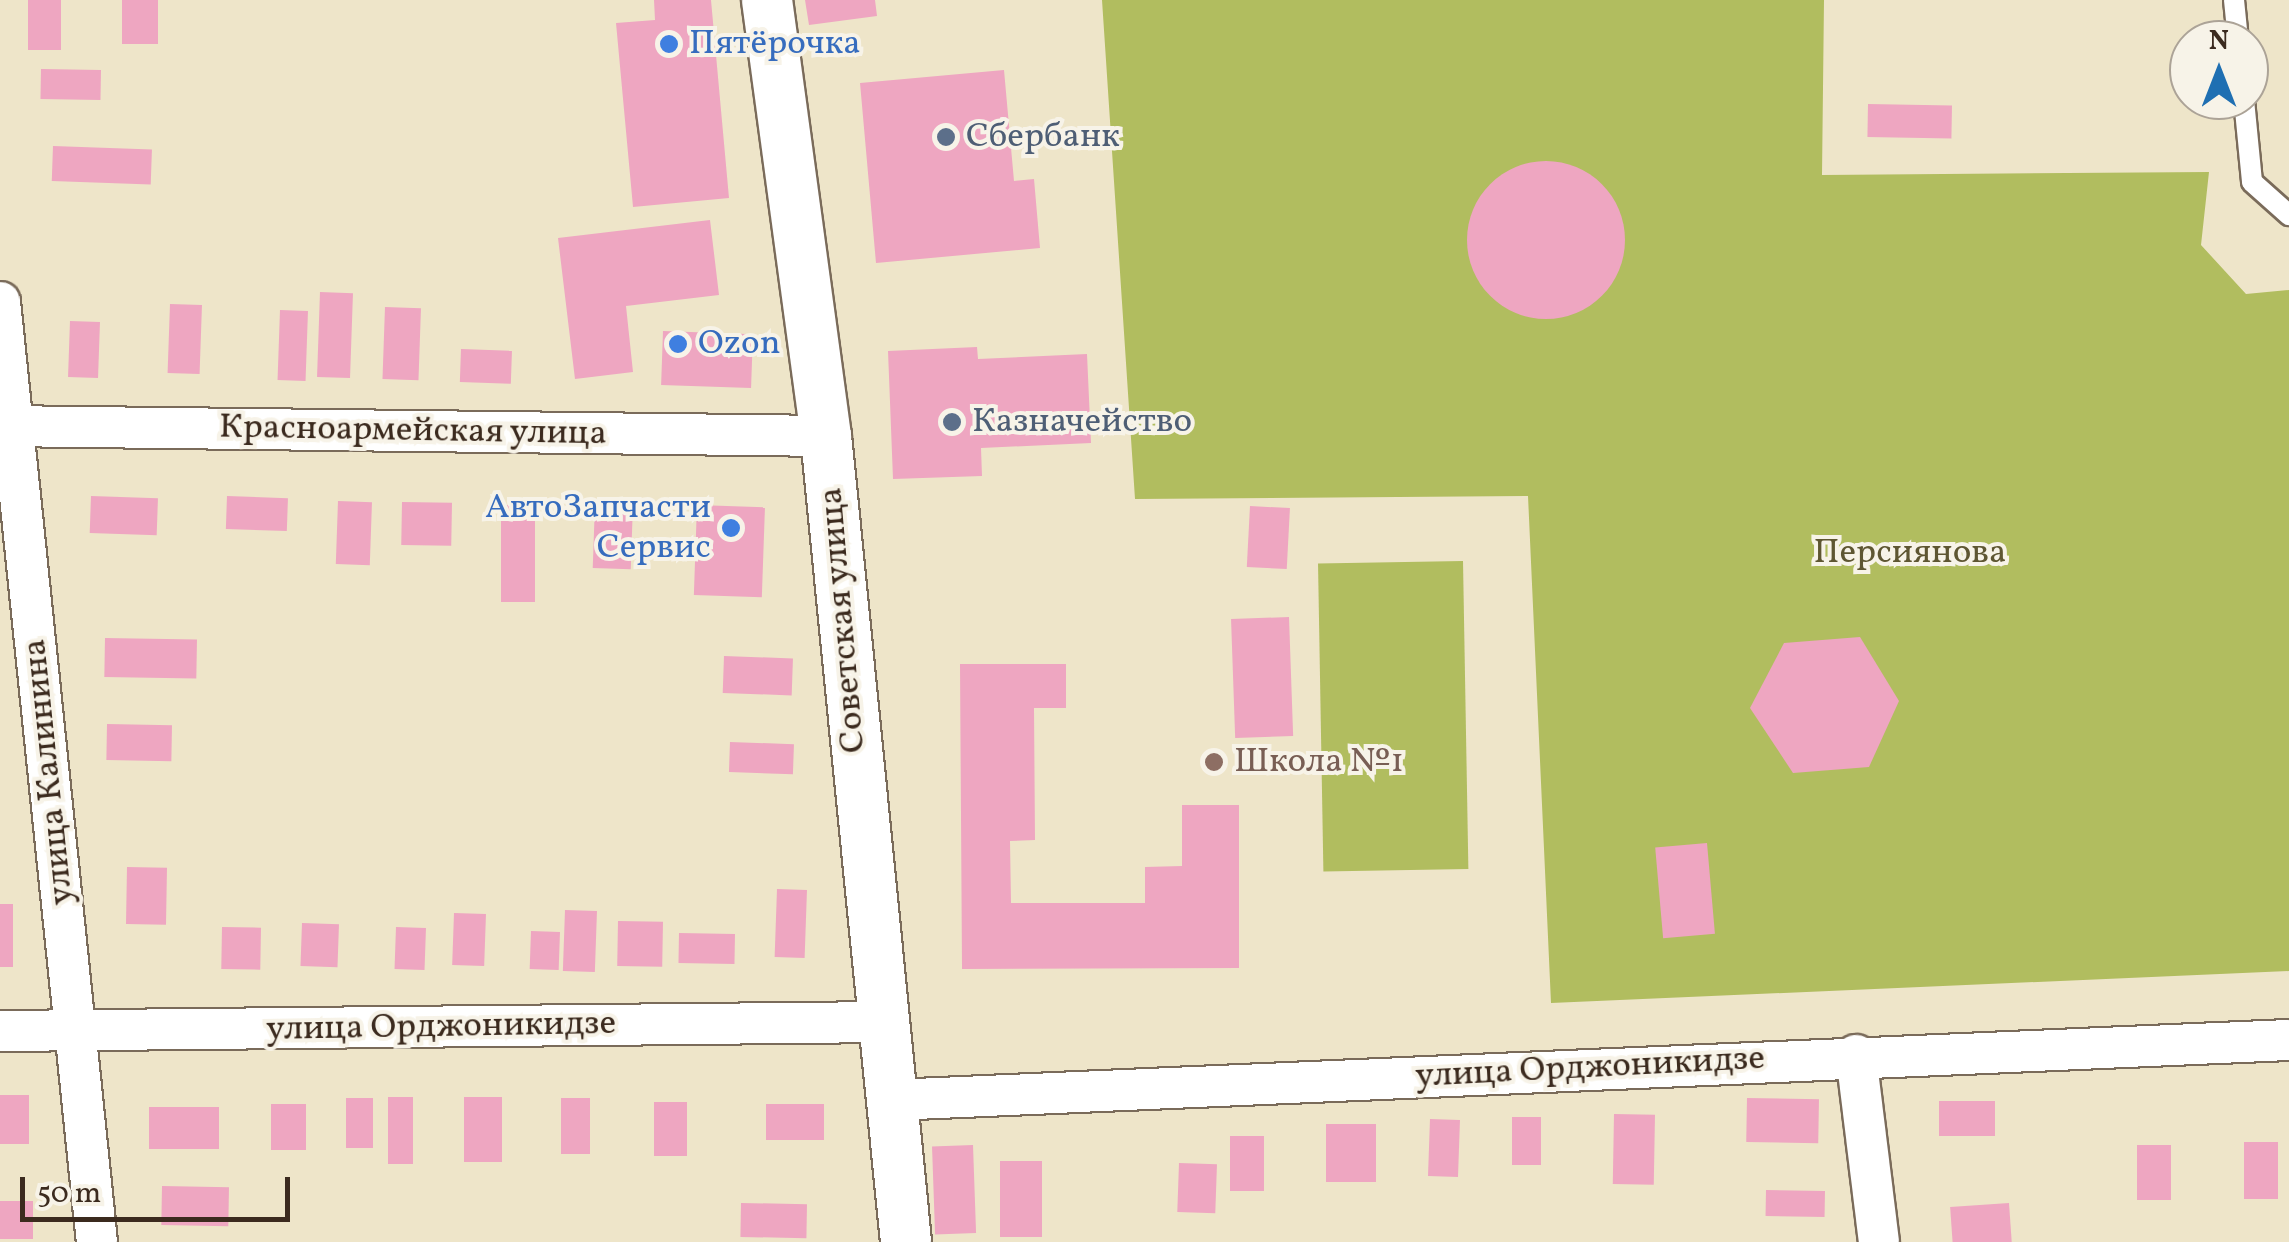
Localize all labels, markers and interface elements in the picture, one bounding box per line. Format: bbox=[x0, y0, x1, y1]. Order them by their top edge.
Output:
north arrow bbox=[2169, 20, 2269, 120]
text: N bbox=[2209, 22, 2229, 61]
place label: Пятёрочка bbox=[689, 23, 861, 65]
marker: Пятёрочка bbox=[658, 33, 680, 55]
place label: Сбербанк bbox=[966, 116, 1120, 158]
marker: Сбербанк bbox=[935, 126, 957, 148]
place label: Ozon bbox=[698, 323, 781, 365]
marker: Ozon bbox=[667, 333, 689, 355]
place label: Казначейство bbox=[972, 401, 1192, 443]
street label: Красноармейская улица bbox=[218, 407, 608, 455]
marker: Казначейство bbox=[941, 411, 963, 433]
street label: Советская улица bbox=[810, 485, 876, 755]
place label: АвтоЗапчасти Сервис bbox=[485, 487, 711, 569]
marker: АвтоЗапчасти Сервис bbox=[720, 517, 742, 539]
park label: Персиянова bbox=[1814, 532, 2006, 574]
street label: улица Калинина bbox=[14, 637, 84, 907]
place label: Школа №1 bbox=[1234, 741, 1404, 783]
marker: Школа №1 bbox=[1203, 751, 1225, 773]
street label: улица Орджоникидзе bbox=[266, 1003, 616, 1051]
street label: улица Орджоникидзе bbox=[1414, 1038, 1766, 1098]
scale bar bbox=[25, 1157, 295, 1219]
text: 50 m bbox=[37, 1173, 101, 1215]

